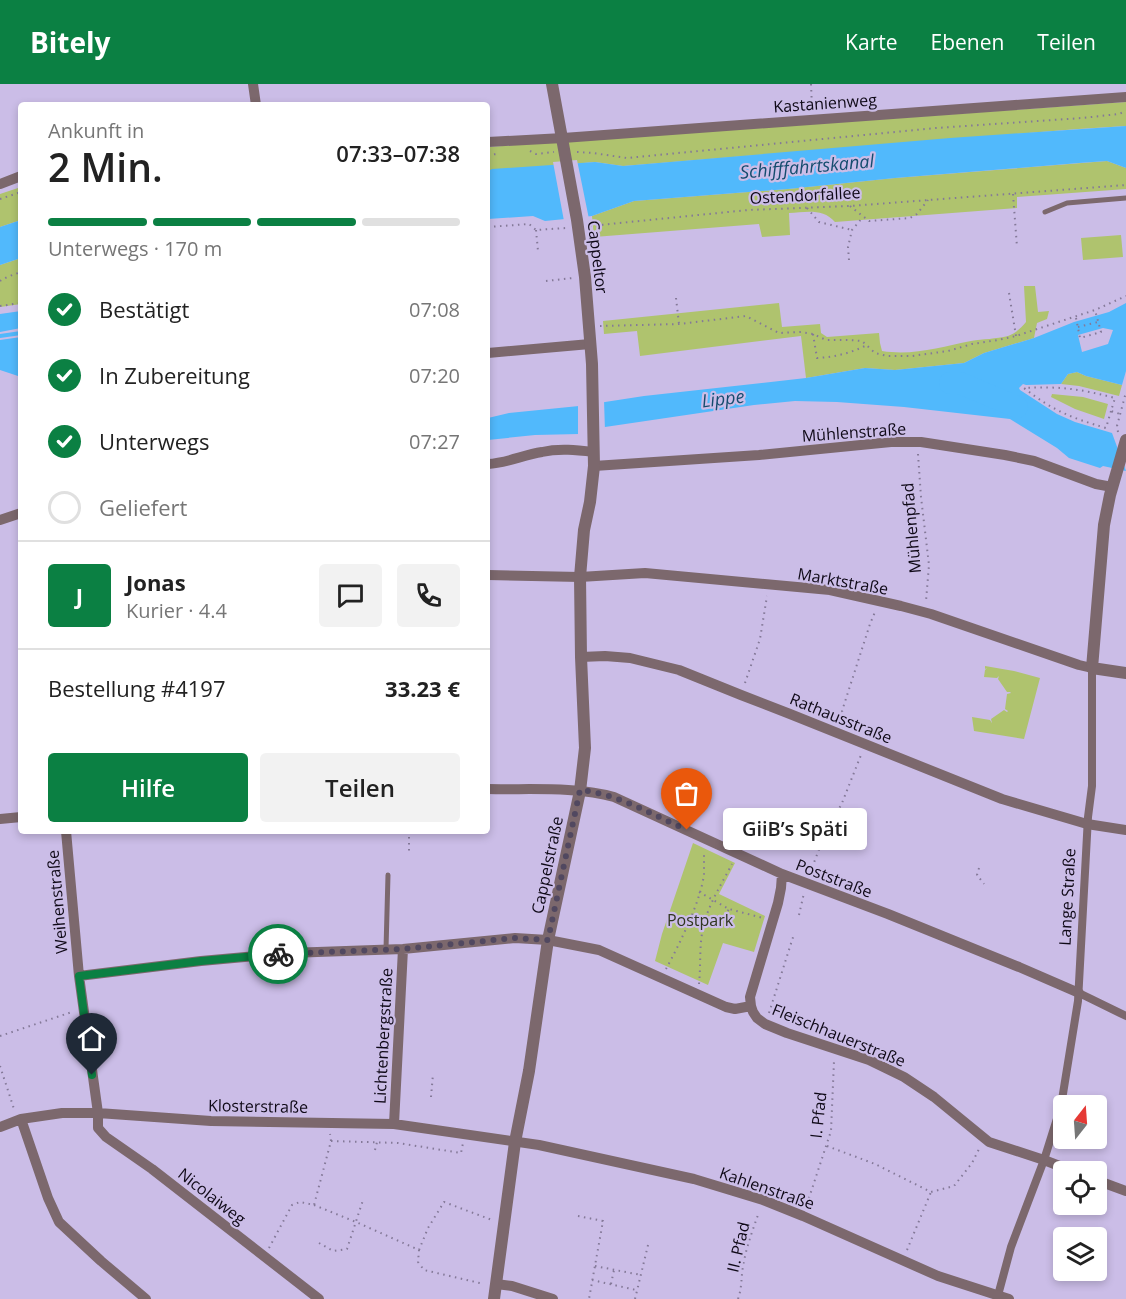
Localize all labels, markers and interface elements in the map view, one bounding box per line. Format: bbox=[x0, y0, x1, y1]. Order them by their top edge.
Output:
text: Bitely bbox=[30, 23, 111, 61]
text: Karte bbox=[845, 28, 898, 56]
text: Ebenen bbox=[931, 28, 1004, 56]
text: Teilen bbox=[1037, 28, 1096, 56]
street label: Kastanienweg bbox=[773, 88, 878, 118]
text: Ankunft in bbox=[48, 117, 144, 144]
text: 07:33–07:38 bbox=[336, 138, 460, 168]
text: 2 Min. bbox=[48, 140, 163, 193]
water label: Schifffahrtskanal bbox=[739, 148, 875, 184]
street label: Ostendorfallee bbox=[749, 181, 861, 209]
street label: Cappeltor bbox=[583, 219, 613, 295]
text: Unterwegs · 170 m bbox=[48, 235, 222, 262]
icon: check bbox=[48, 293, 81, 326]
text: Bestätigt bbox=[99, 294, 189, 324]
text: 07:08 bbox=[409, 296, 460, 323]
icon: check bbox=[48, 359, 81, 392]
text: In Zubereitung bbox=[99, 360, 250, 390]
text: 07:20 bbox=[409, 362, 460, 389]
water label: Lippe bbox=[700, 383, 746, 413]
street label: Mühlenstraße bbox=[801, 417, 907, 447]
icon: check bbox=[48, 425, 81, 458]
text: Unterwegs bbox=[99, 426, 210, 456]
text: 07:27 bbox=[409, 428, 460, 455]
street label: Mühlenpfad bbox=[896, 482, 926, 574]
text: Geliefert bbox=[99, 492, 187, 522]
street label: Marktstraße bbox=[796, 562, 890, 600]
button: chat bbox=[319, 564, 382, 627]
button: phone bbox=[397, 564, 460, 627]
text: Jonas bbox=[126, 567, 186, 597]
text: J bbox=[76, 580, 83, 610]
text: Kurier · 4.4 bbox=[126, 597, 227, 624]
text: Bestellung #4197 bbox=[48, 673, 226, 703]
text: 33.23 € bbox=[385, 673, 460, 703]
street label: Rathausstraße bbox=[787, 688, 895, 748]
button: Hilfe bbox=[48, 753, 248, 822]
button: Teilen bbox=[260, 753, 460, 822]
pin bbox=[661, 768, 712, 830]
icon: bag bbox=[670, 777, 703, 810]
callout: GiiB’s Späti bbox=[723, 809, 867, 851]
street label: Cappelstraße bbox=[526, 814, 568, 916]
text: GiiB’s Späti bbox=[742, 815, 848, 842]
street label: Lange Straße bbox=[1053, 848, 1081, 946]
street label: Weihenstraße bbox=[42, 849, 72, 955]
street label: Poststraße bbox=[793, 853, 875, 903]
park label: Postpark bbox=[667, 909, 734, 931]
courier bbox=[248, 924, 308, 984]
icon: bike bbox=[262, 938, 295, 971]
street label: Lichtenbergstraße bbox=[368, 967, 398, 1105]
street label: Fleischhauerstraße bbox=[769, 998, 909, 1072]
pin bbox=[66, 1013, 117, 1075]
icon: home bbox=[75, 1022, 108, 1055]
street label: I. Pfad bbox=[805, 1091, 831, 1139]
street label: Klosterstraße bbox=[208, 1094, 308, 1118]
north arrow bbox=[1053, 1095, 1107, 1149]
map controls bbox=[1053, 1095, 1107, 1281]
street label: Kahlenstraße bbox=[717, 1161, 817, 1215]
button: locate bbox=[1053, 1161, 1107, 1215]
street label: Nicolaiweg bbox=[174, 1163, 251, 1230]
street label: II. Pfad bbox=[722, 1220, 754, 1274]
button: layers bbox=[1053, 1227, 1107, 1281]

